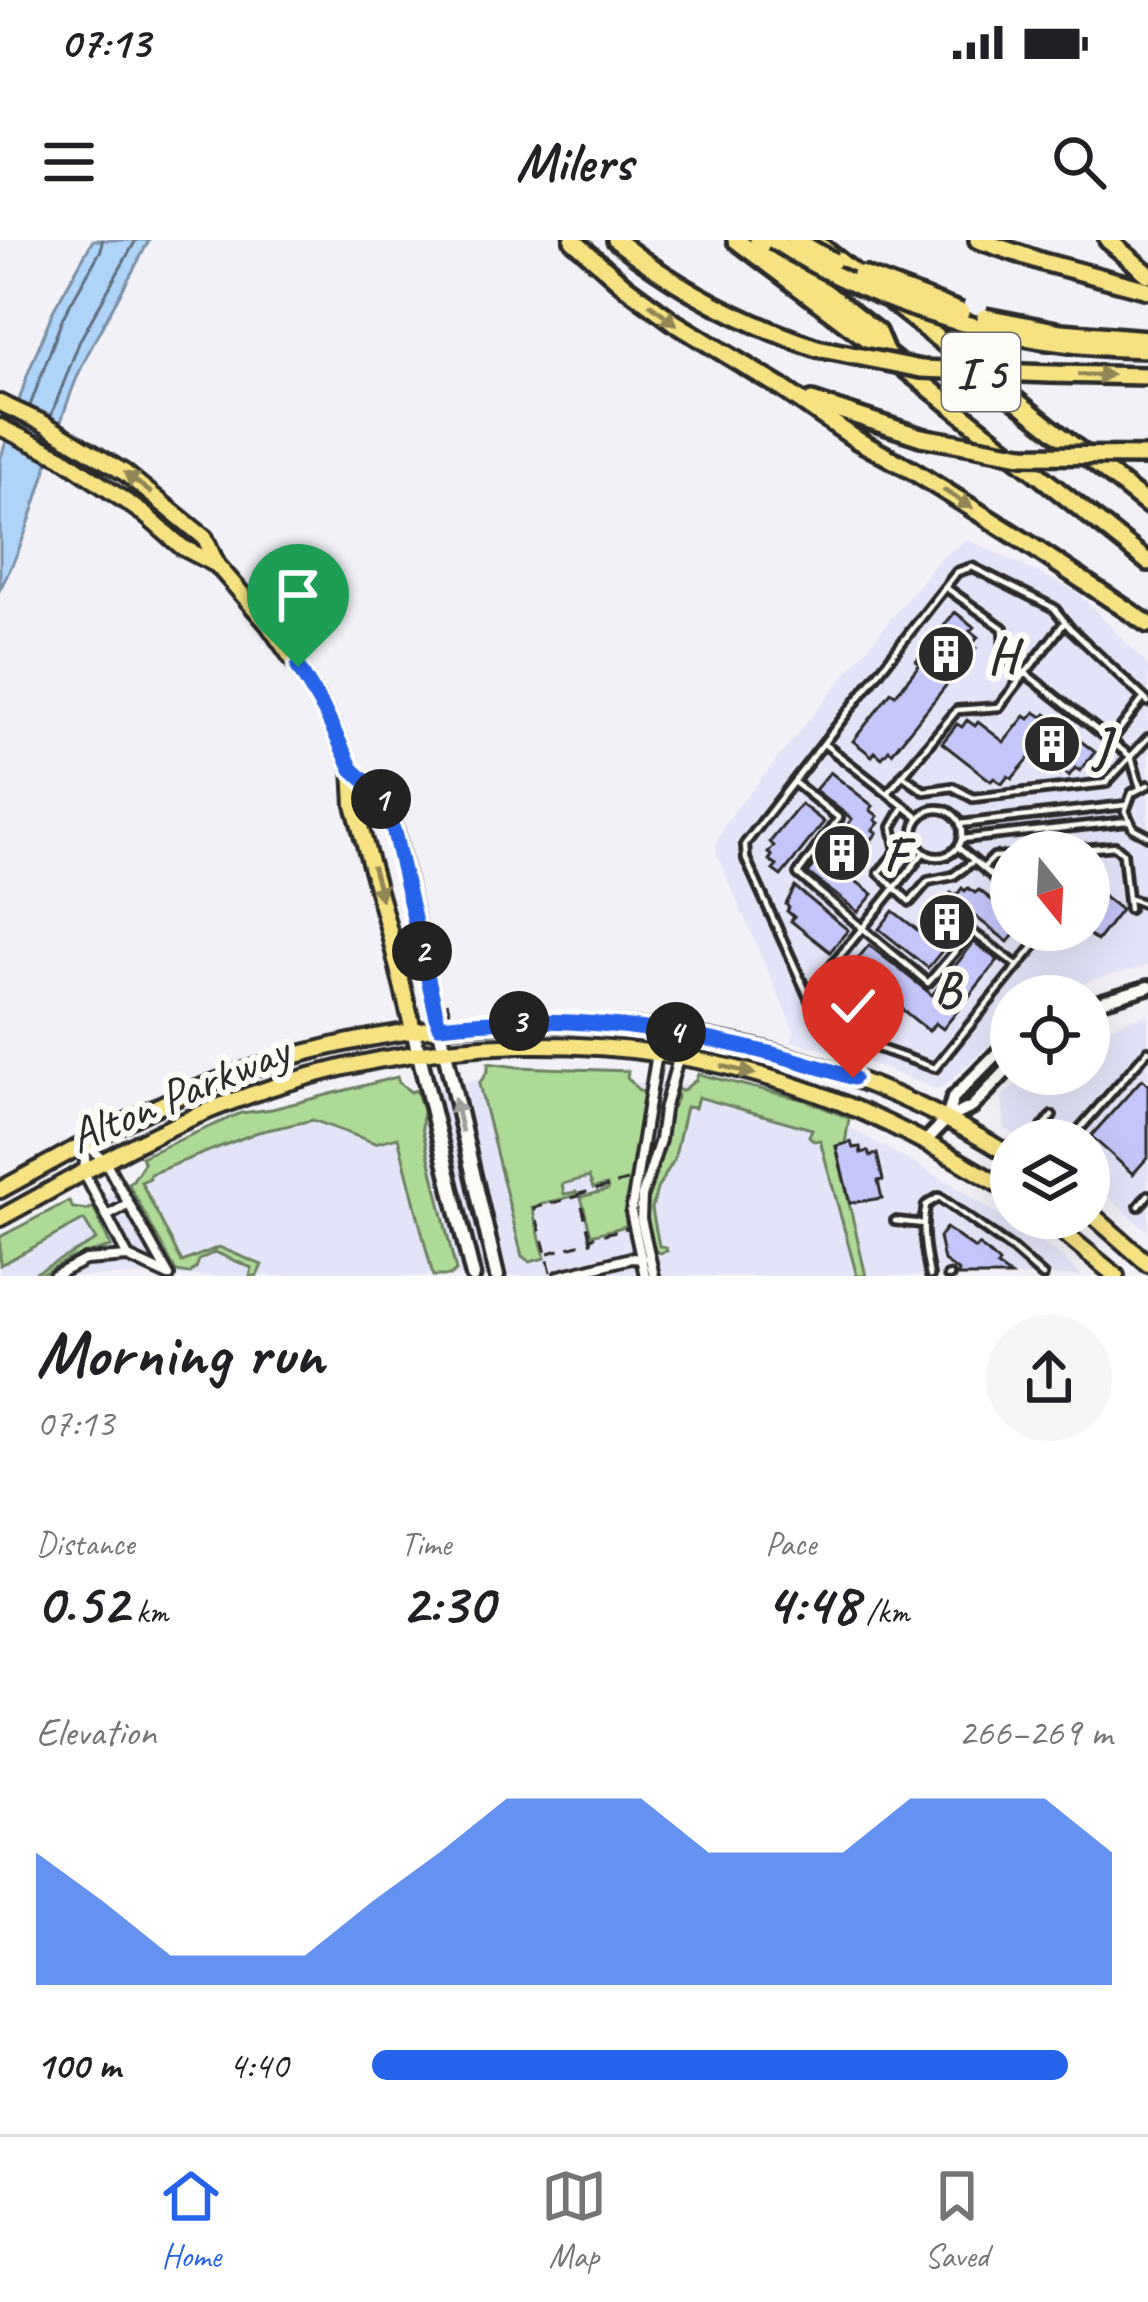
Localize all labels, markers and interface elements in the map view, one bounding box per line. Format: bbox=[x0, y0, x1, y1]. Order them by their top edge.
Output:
text: 07:13 bbox=[60, 14, 150, 71]
text: Milers bbox=[516, 128, 632, 196]
icon: menu bbox=[36, 129, 102, 195]
icon: search bbox=[1046, 129, 1112, 195]
one-way arrow bbox=[647, 302, 679, 326]
road number: I 5 bbox=[942, 333, 1020, 411]
one-way arrow bbox=[1077, 365, 1115, 385]
one-way arrow bbox=[122, 471, 153, 495]
one-way arrow bbox=[941, 488, 974, 510]
pin bbox=[247, 544, 349, 667]
icon: arrive bbox=[265, 562, 331, 628]
building icon: H bbox=[915, 623, 977, 685]
place label: H bbox=[988, 625, 1024, 685]
building icon: J bbox=[1021, 713, 1083, 775]
place label: J bbox=[1091, 715, 1117, 775]
pin: 1 bbox=[351, 769, 411, 829]
text: 1 bbox=[374, 778, 388, 820]
building icon: F bbox=[811, 822, 873, 884]
place label: F bbox=[884, 824, 916, 884]
north arrow bbox=[990, 831, 1110, 951]
map controls bbox=[990, 831, 1110, 1239]
one-way arrow bbox=[368, 864, 387, 901]
building icon: B bbox=[916, 891, 978, 953]
pin: 2 bbox=[392, 921, 452, 981]
text: 2 bbox=[415, 930, 429, 972]
pin bbox=[802, 955, 904, 1078]
place label: B bbox=[934, 959, 963, 1019]
icon: check bbox=[820, 973, 886, 1039]
button: locate bbox=[990, 975, 1110, 1095]
pin: 3 bbox=[489, 991, 549, 1051]
text: 3 bbox=[512, 1000, 526, 1042]
pin: 4 bbox=[646, 1002, 706, 1062]
text: 4 bbox=[669, 1011, 683, 1053]
street label: Alton Parkway bbox=[59, 1018, 301, 1166]
one-way arrow bbox=[720, 1061, 757, 1080]
one-way arrow bbox=[448, 1096, 467, 1133]
button: layers bbox=[990, 1119, 1110, 1239]
text: Morning run bbox=[36, 1312, 324, 1395]
button: share bbox=[986, 1315, 1112, 1441]
text: 07:13 bbox=[36, 1399, 114, 1448]
text: Distance bbox=[36, 1523, 134, 1565]
text: Time bbox=[401, 1523, 451, 1565]
text: Pace bbox=[765, 1523, 816, 1565]
text: 0.52 bbox=[36, 1565, 128, 1641]
text: 2:30 bbox=[401, 1565, 494, 1641]
text: 4:48 bbox=[765, 1565, 858, 1641]
text: km bbox=[128, 1591, 168, 1633]
text: /km bbox=[858, 1591, 909, 1633]
text: Elevation bbox=[36, 1708, 156, 1757]
text: 266–269 m bbox=[958, 1708, 1112, 1757]
text: 100 m bbox=[36, 2041, 120, 2090]
text: 4:40 bbox=[228, 2041, 288, 2090]
tab: Home bbox=[158, 2163, 224, 2277]
tab: Map bbox=[541, 2163, 607, 2277]
tab: Saved bbox=[924, 2163, 990, 2277]

